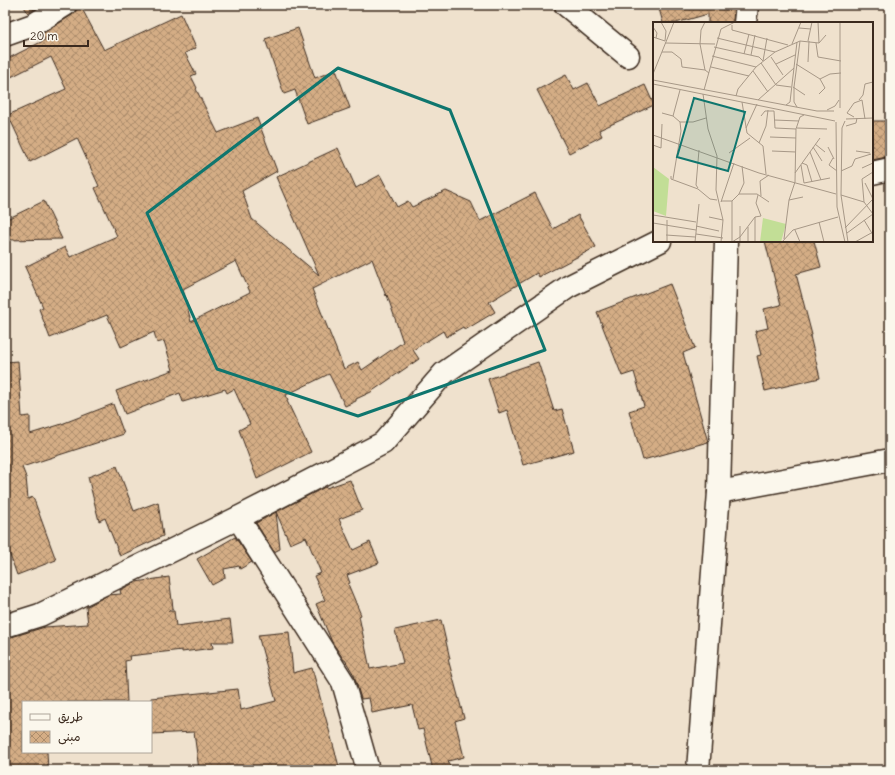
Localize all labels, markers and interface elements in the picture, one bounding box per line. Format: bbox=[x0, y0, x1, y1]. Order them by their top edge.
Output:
scale bar bbox=[24, 22, 88, 48]
inset map bbox=[653, 22, 873, 242]
text: 20 m bbox=[30, 28, 58, 43]
legend bbox=[22, 701, 152, 753]
text: طريق bbox=[58, 709, 83, 724]
text: مبنى bbox=[58, 729, 81, 745]

